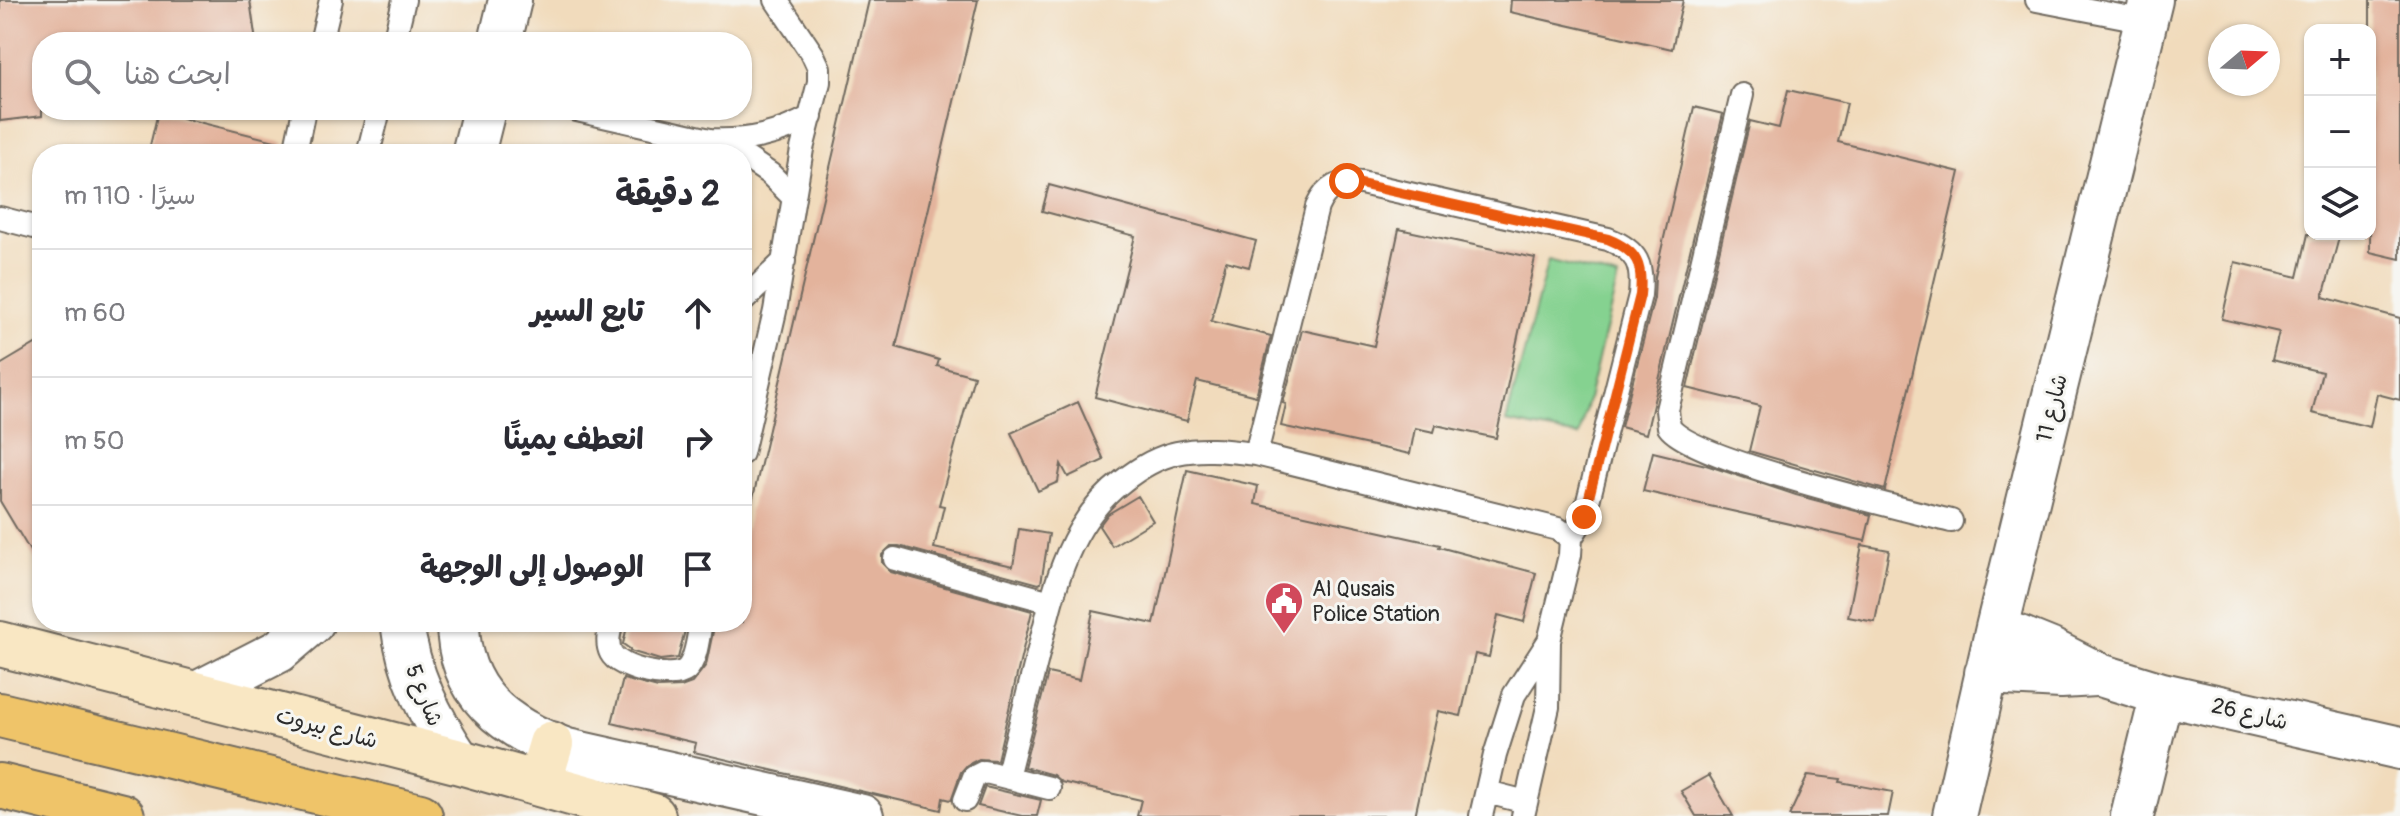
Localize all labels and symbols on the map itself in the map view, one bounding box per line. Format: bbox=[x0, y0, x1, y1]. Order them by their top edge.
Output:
north arrow bbox=[2208, 24, 2280, 96]
route start bbox=[1329, 163, 1365, 199]
street label: شارع 11 bbox=[2030, 371, 2075, 446]
route end bbox=[1566, 499, 1602, 535]
place label: Al Qusais Police Station bbox=[1312, 575, 1440, 628]
public building icon: Al Qusais Police Station bbox=[1263, 580, 1305, 635]
street label: شارع 5 bbox=[398, 660, 449, 731]
street label: شارع 26 bbox=[2209, 692, 2291, 737]
street label: شارع بيروت bbox=[273, 701, 381, 756]

